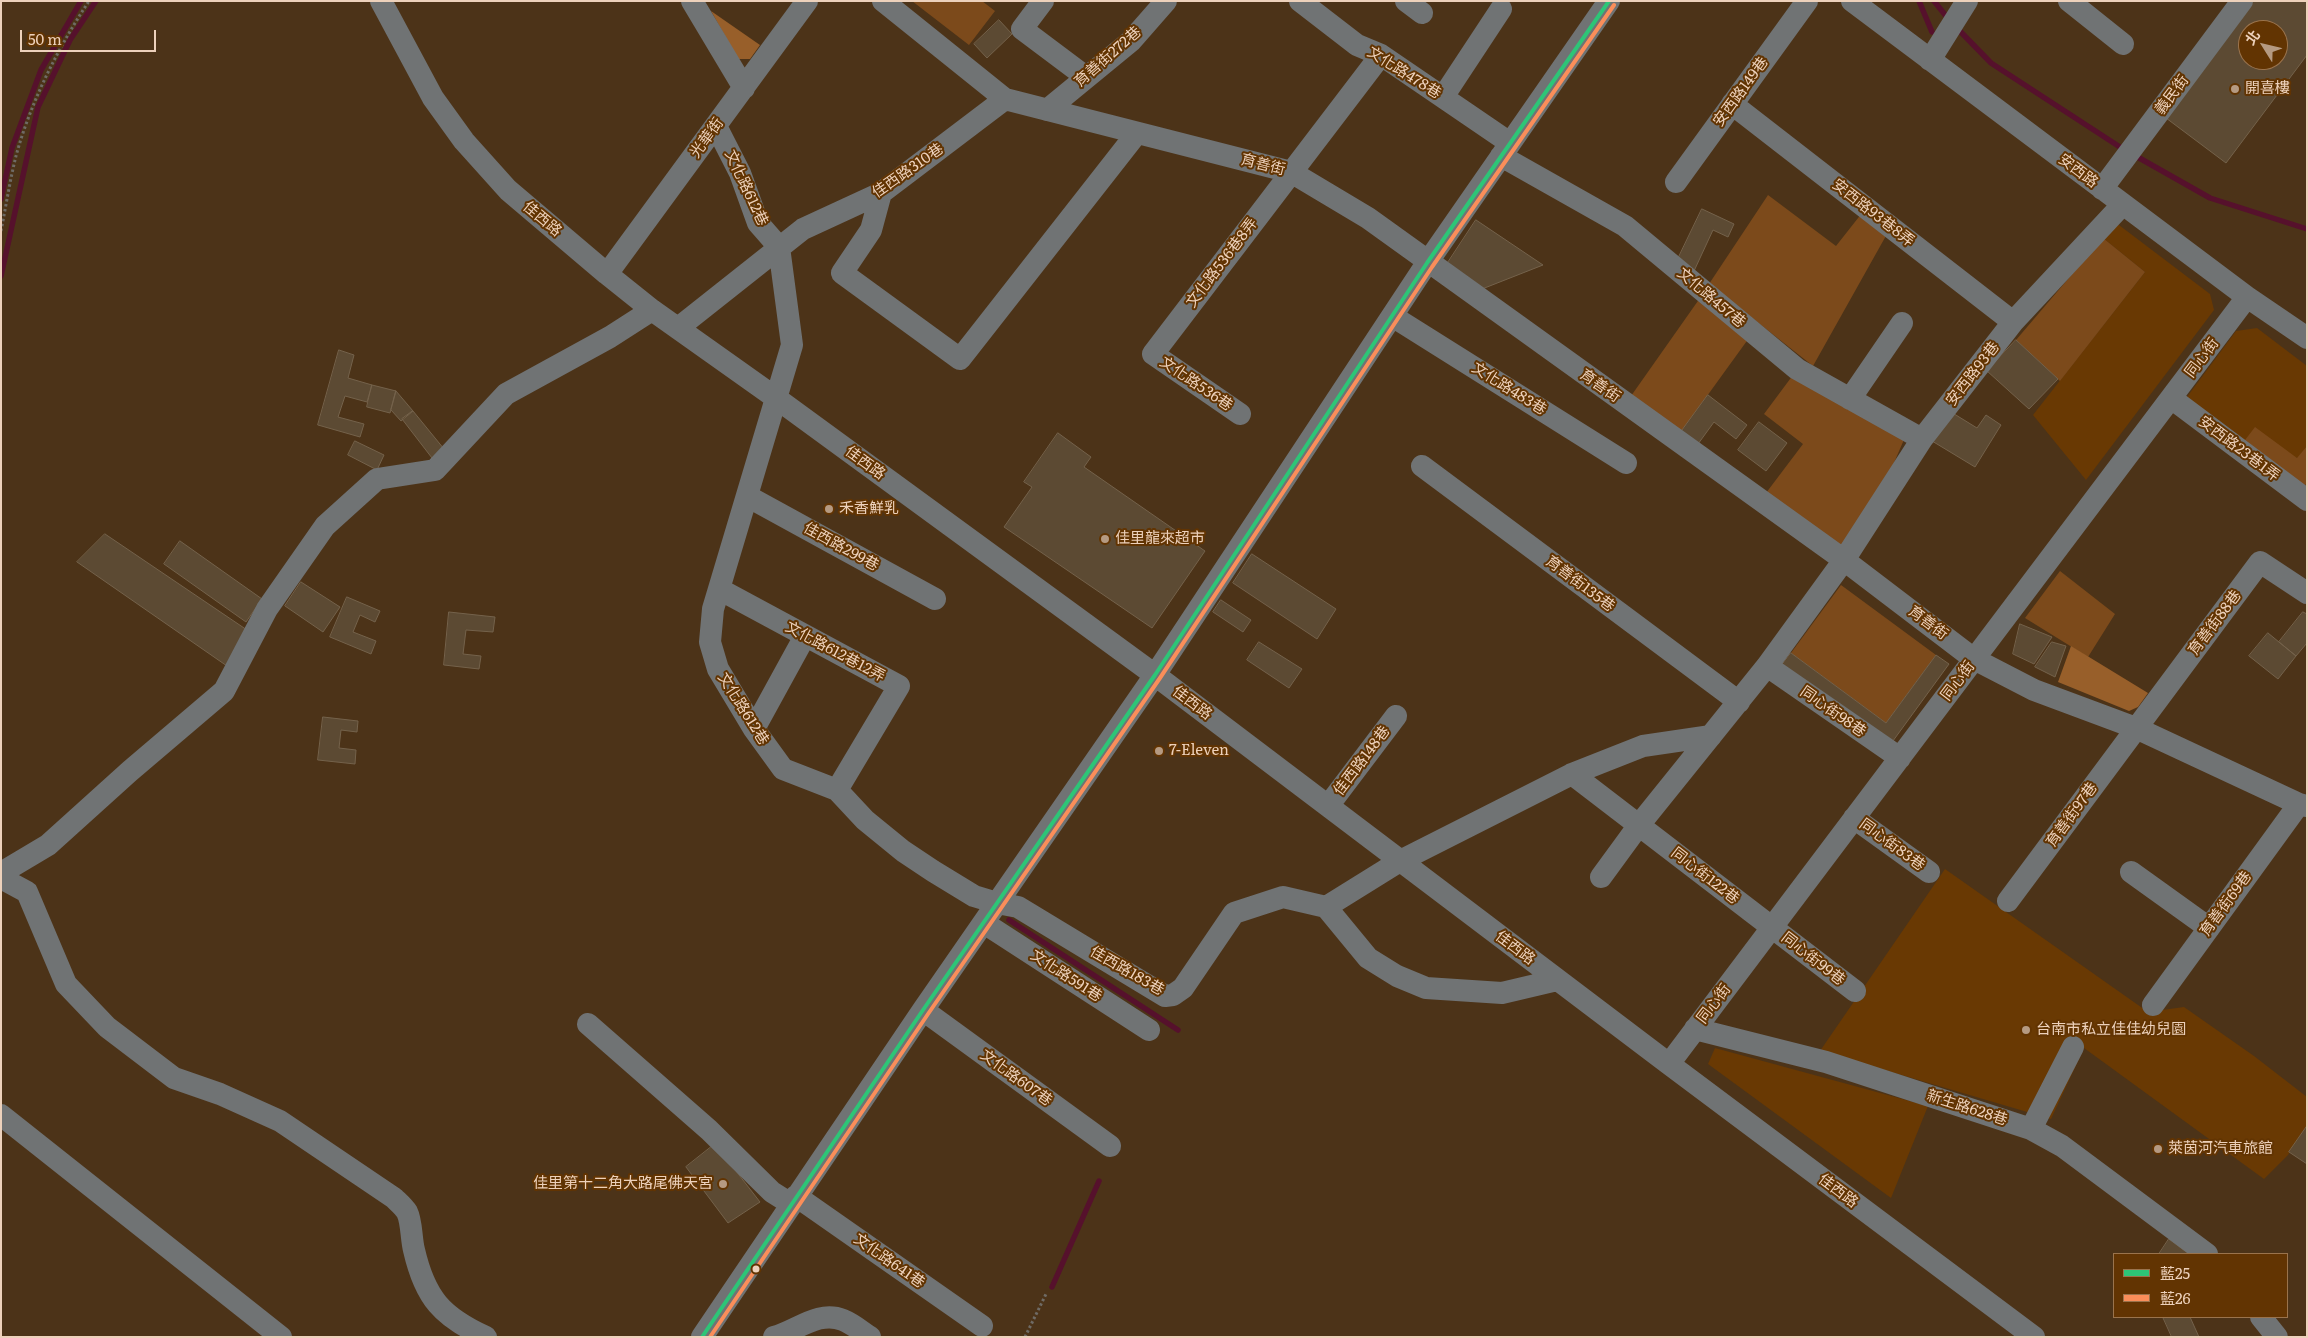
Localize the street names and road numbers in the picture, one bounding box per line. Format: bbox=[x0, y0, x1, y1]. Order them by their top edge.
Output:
street label: 育善街272巷 bbox=[1071, 23, 1145, 91]
street label: 文化路478巷 bbox=[1364, 43, 1444, 103]
street label: 安西路149巷 bbox=[1710, 54, 1772, 130]
street label: 義民街 bbox=[2151, 72, 2193, 118]
street label: 光華街 bbox=[686, 115, 728, 161]
street label: 佳西路310巷 bbox=[869, 140, 947, 202]
street label: 文化路612巷 bbox=[721, 147, 771, 229]
street label: 安西路 bbox=[2055, 150, 2101, 192]
street label: 育善街 bbox=[1239, 151, 1287, 179]
street label: 安西路93巷8弄 bbox=[1828, 175, 1918, 251]
street label: 佳西路 bbox=[519, 198, 565, 240]
street label: 文化路536巷8弄 bbox=[1183, 215, 1261, 311]
street label: 文化路457巷 bbox=[1673, 264, 1749, 332]
street label: 同心街 bbox=[2181, 335, 2223, 381]
street label: 安西路93巷 bbox=[1943, 339, 2003, 409]
street label: 文化路536巷 bbox=[1156, 353, 1236, 415]
street label: 文化路483巷 bbox=[1468, 359, 1550, 419]
street label: 育善街 bbox=[1576, 366, 1624, 406]
street label: 安西路23巷1弄 bbox=[2195, 413, 2283, 485]
street label: 佳西路 bbox=[842, 442, 888, 484]
street label: 佳西路299巷 bbox=[800, 519, 882, 575]
street label: 育善街135巷 bbox=[1542, 552, 1618, 616]
street label: 育善街88巷 bbox=[2185, 587, 2245, 659]
street label: 育善街 bbox=[1905, 602, 1951, 644]
street label: 文化路612巷12弄 bbox=[782, 618, 888, 686]
street label: 同心街 bbox=[1937, 658, 1979, 704]
street label: 文化路612巷 bbox=[714, 670, 772, 748]
street label: 佳西路 bbox=[1169, 682, 1215, 724]
street label: 同心街98巷 bbox=[1797, 683, 1869, 741]
street label: 佳西路148巷 bbox=[1330, 723, 1394, 799]
street label: 育善街97巷 bbox=[2043, 779, 2101, 851]
street label: 同心街83巷 bbox=[1856, 815, 1928, 875]
street label: 同心街122巷 bbox=[1667, 844, 1743, 908]
street label: 育善街69巷 bbox=[2196, 868, 2256, 940]
street label: 佳西路 bbox=[1492, 927, 1538, 969]
street label: 同心街99巷 bbox=[1778, 929, 1848, 989]
street label: 佳西路183巷 bbox=[1087, 943, 1167, 999]
street label: 文化路591巷 bbox=[1027, 946, 1105, 1006]
street label: 同心街 bbox=[1693, 981, 1735, 1027]
street label: 文化路607巷 bbox=[977, 1046, 1055, 1110]
street label: 新生路628巷 bbox=[1924, 1086, 2010, 1130]
street label: 佳西路 bbox=[1815, 1170, 1861, 1212]
street label: 文化路641巷 bbox=[850, 1230, 928, 1292]

